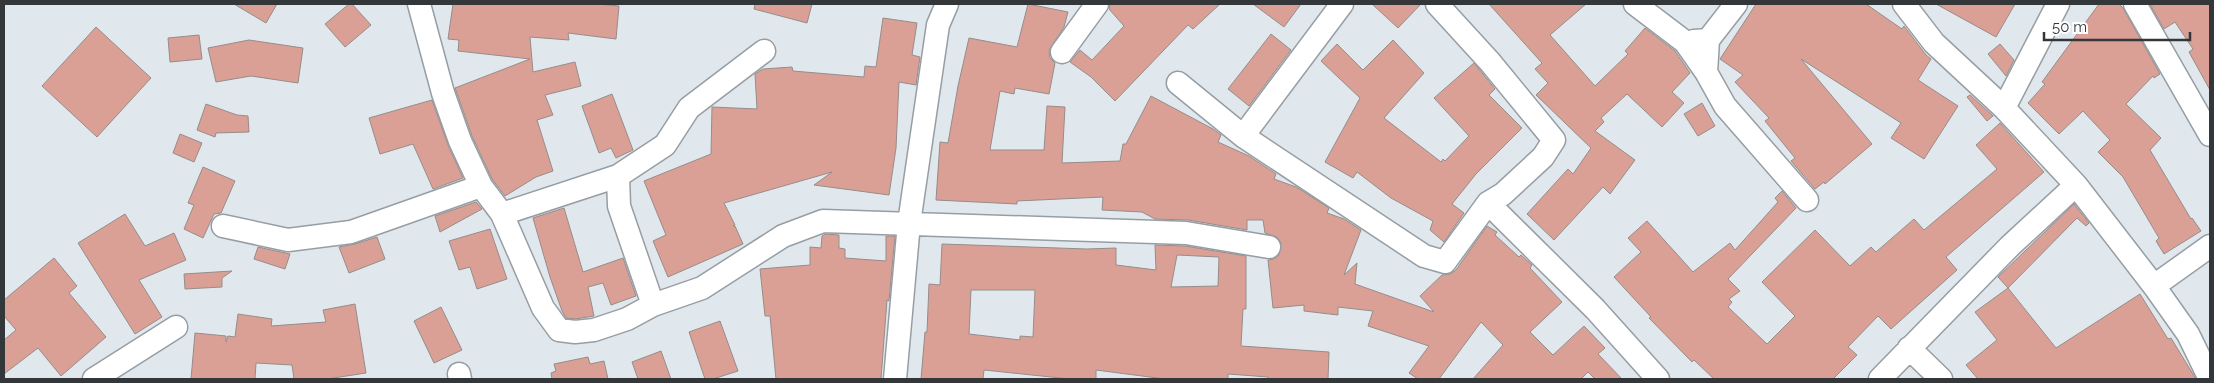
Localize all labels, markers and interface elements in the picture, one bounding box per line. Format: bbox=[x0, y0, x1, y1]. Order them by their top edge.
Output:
scale bar bbox=[2044, 10, 2190, 42]
text: 50 m bbox=[2052, 18, 2087, 36]

